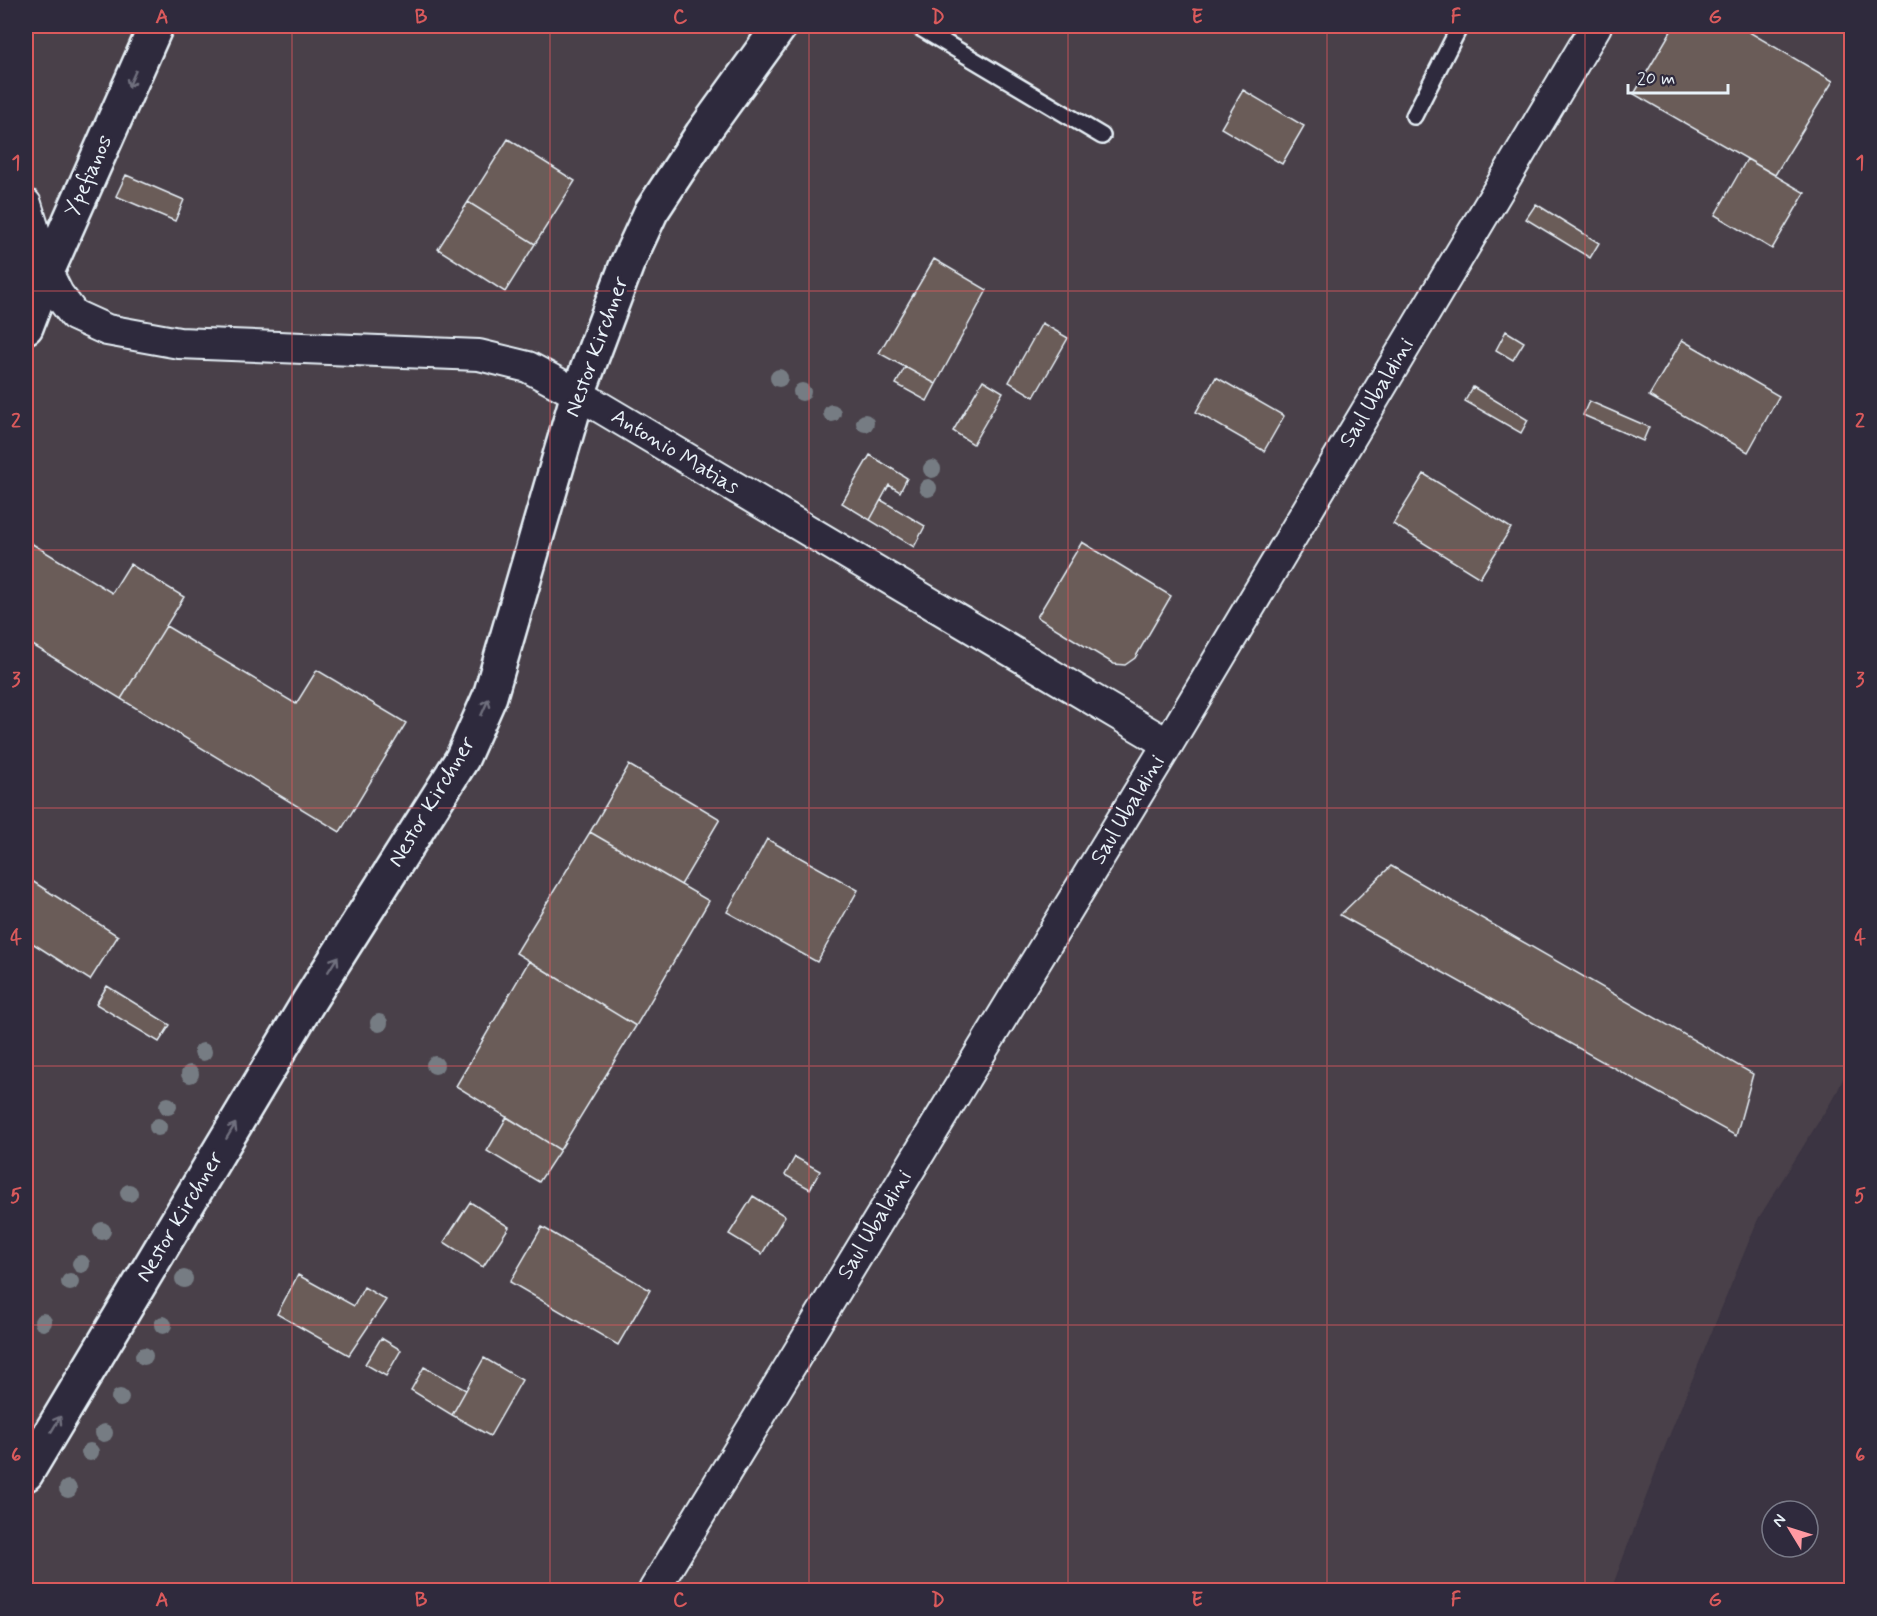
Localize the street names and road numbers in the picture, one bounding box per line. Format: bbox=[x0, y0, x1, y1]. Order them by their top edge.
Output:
street label: Ypefianos bbox=[59, 131, 119, 221]
street label: Nestor Kirchner bbox=[559, 272, 636, 421]
street label: Saul Ubaldini bbox=[1333, 333, 1421, 453]
street label: Antonio Matias bbox=[606, 403, 744, 501]
street label: Nestor Kirchner bbox=[382, 731, 482, 872]
street label: Saul Ubaldini bbox=[1084, 750, 1172, 870]
street label: Nestor Kirchner bbox=[130, 1146, 230, 1287]
street label: Saul Ubaldini bbox=[831, 1165, 919, 1285]

